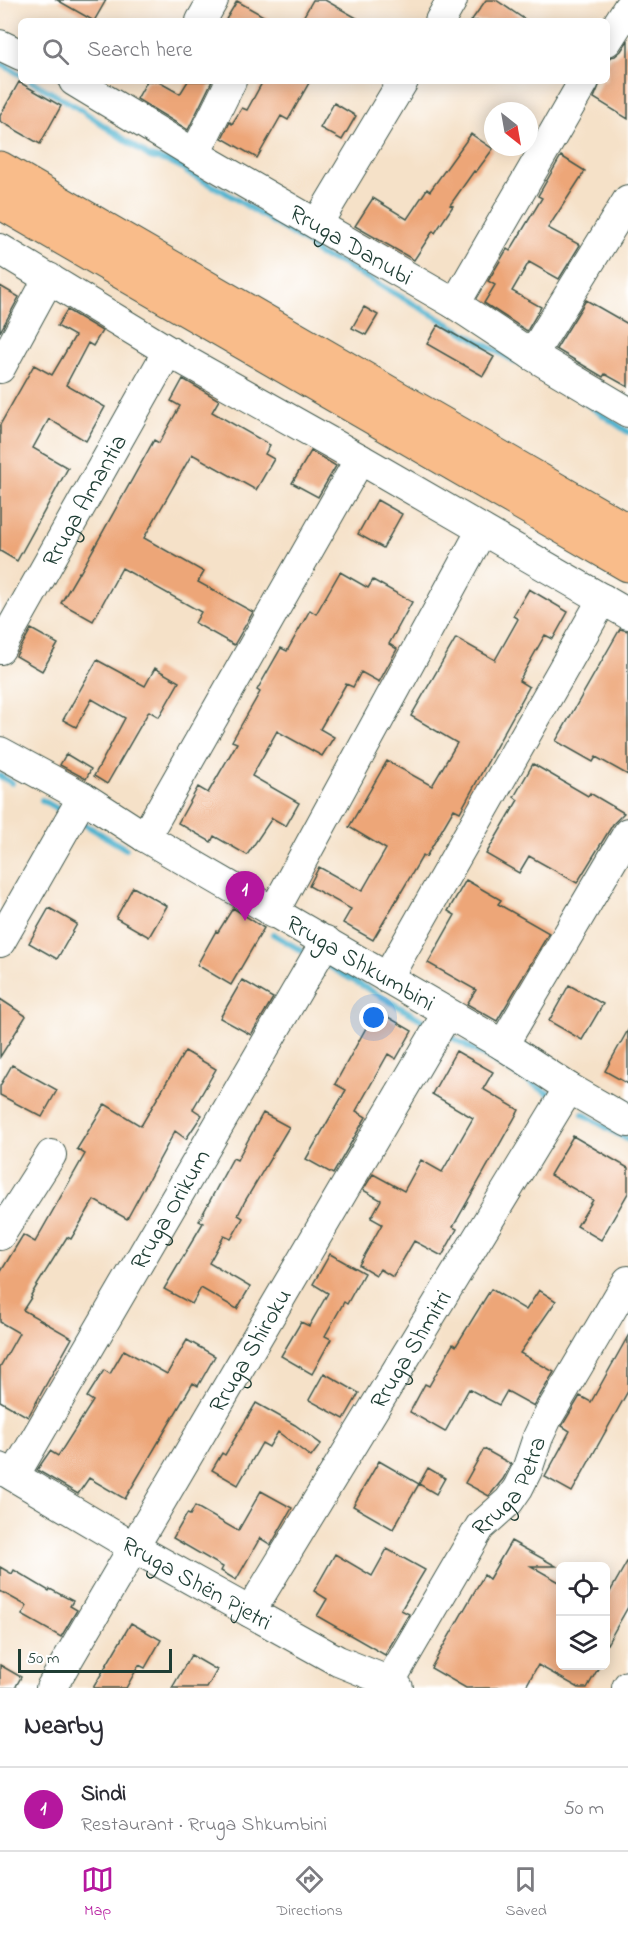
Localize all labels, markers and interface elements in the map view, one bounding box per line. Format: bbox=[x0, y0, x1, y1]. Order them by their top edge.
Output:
search box bbox=[18, 18, 610, 84]
icon: search bbox=[39, 35, 72, 68]
text: Search here bbox=[87, 35, 192, 67]
north arrow bbox=[484, 102, 538, 156]
street label: Rruga Danubi bbox=[282, 197, 418, 296]
street label: Rruga Amantia bbox=[35, 428, 138, 574]
pin: 1 bbox=[226, 872, 264, 921]
street label: Rruga Shkumbini bbox=[279, 908, 441, 1022]
your location bbox=[359, 1003, 388, 1032]
street label: Rruga Orikum bbox=[123, 1143, 221, 1277]
street label: Rruga Shiroku bbox=[202, 1283, 302, 1420]
street label: Rruga Shmitri bbox=[363, 1284, 462, 1416]
street label: Rruga Petra bbox=[465, 1432, 557, 1546]
street label: Rruga Shën Pjetri bbox=[114, 1529, 278, 1641]
map controls bbox=[556, 1562, 610, 1670]
button: locate bbox=[556, 1562, 610, 1616]
button: layers bbox=[556, 1616, 610, 1670]
scale bar bbox=[18, 1646, 172, 1674]
text: 50 m bbox=[27, 1647, 59, 1671]
text: Nearby bbox=[24, 1708, 103, 1746]
text: Sindi bbox=[81, 1779, 126, 1811]
text: 1 bbox=[40, 1795, 47, 1824]
text: 50 m bbox=[563, 1795, 604, 1824]
text: Restaurant · Rruga Shkumbini bbox=[81, 1811, 327, 1840]
tab: Map bbox=[81, 1863, 114, 1923]
tab: Directions bbox=[276, 1863, 343, 1923]
tab: Saved bbox=[505, 1863, 547, 1923]

